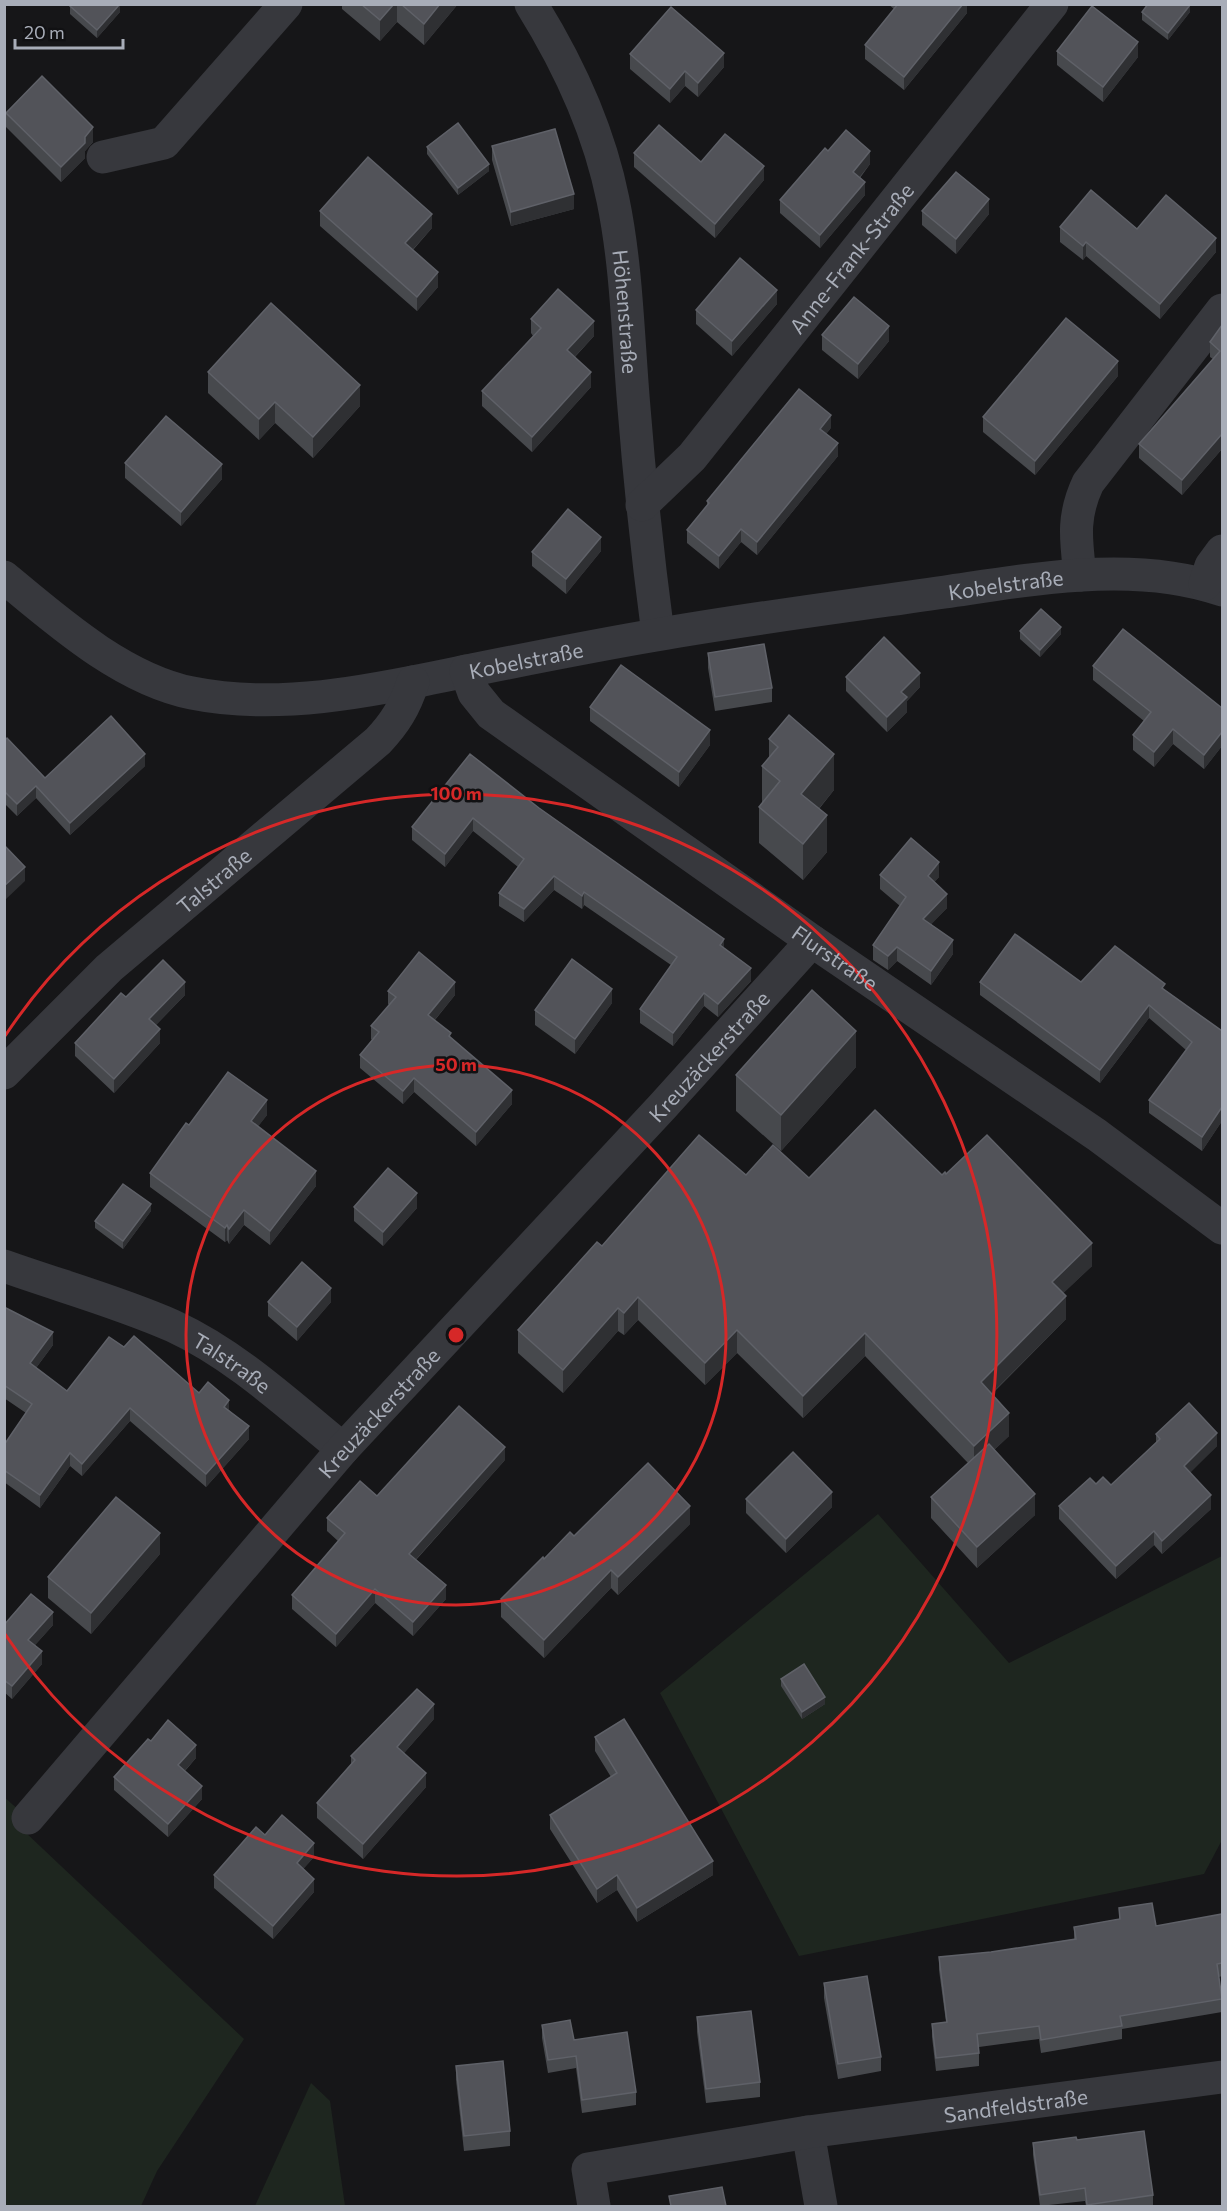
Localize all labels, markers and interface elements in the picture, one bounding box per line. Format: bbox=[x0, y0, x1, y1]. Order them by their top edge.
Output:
scale bar bbox=[15, 12, 123, 50]
text: 20 m bbox=[24, 21, 65, 43]
street label: Anne-Frank-Straße bbox=[783, 177, 918, 338]
street label: Höhenstraße bbox=[609, 248, 644, 375]
street label: Kobelstraße bbox=[946, 564, 1064, 604]
street label: Kobelstraße bbox=[467, 636, 585, 683]
text: 100 m bbox=[430, 782, 482, 804]
street label: Talstraße bbox=[171, 842, 255, 918]
street label: Flurstraße bbox=[788, 919, 883, 995]
street label: Kreuzäckerstraße bbox=[643, 985, 774, 1126]
text: 50 m bbox=[435, 1053, 477, 1075]
centre of rings bbox=[446, 1325, 466, 1345]
street label: Talstraße bbox=[189, 1326, 276, 1398]
street label: Kreuzäckerstraße bbox=[312, 1342, 444, 1482]
street label: Sandfeldstraße bbox=[942, 2082, 1089, 2126]

